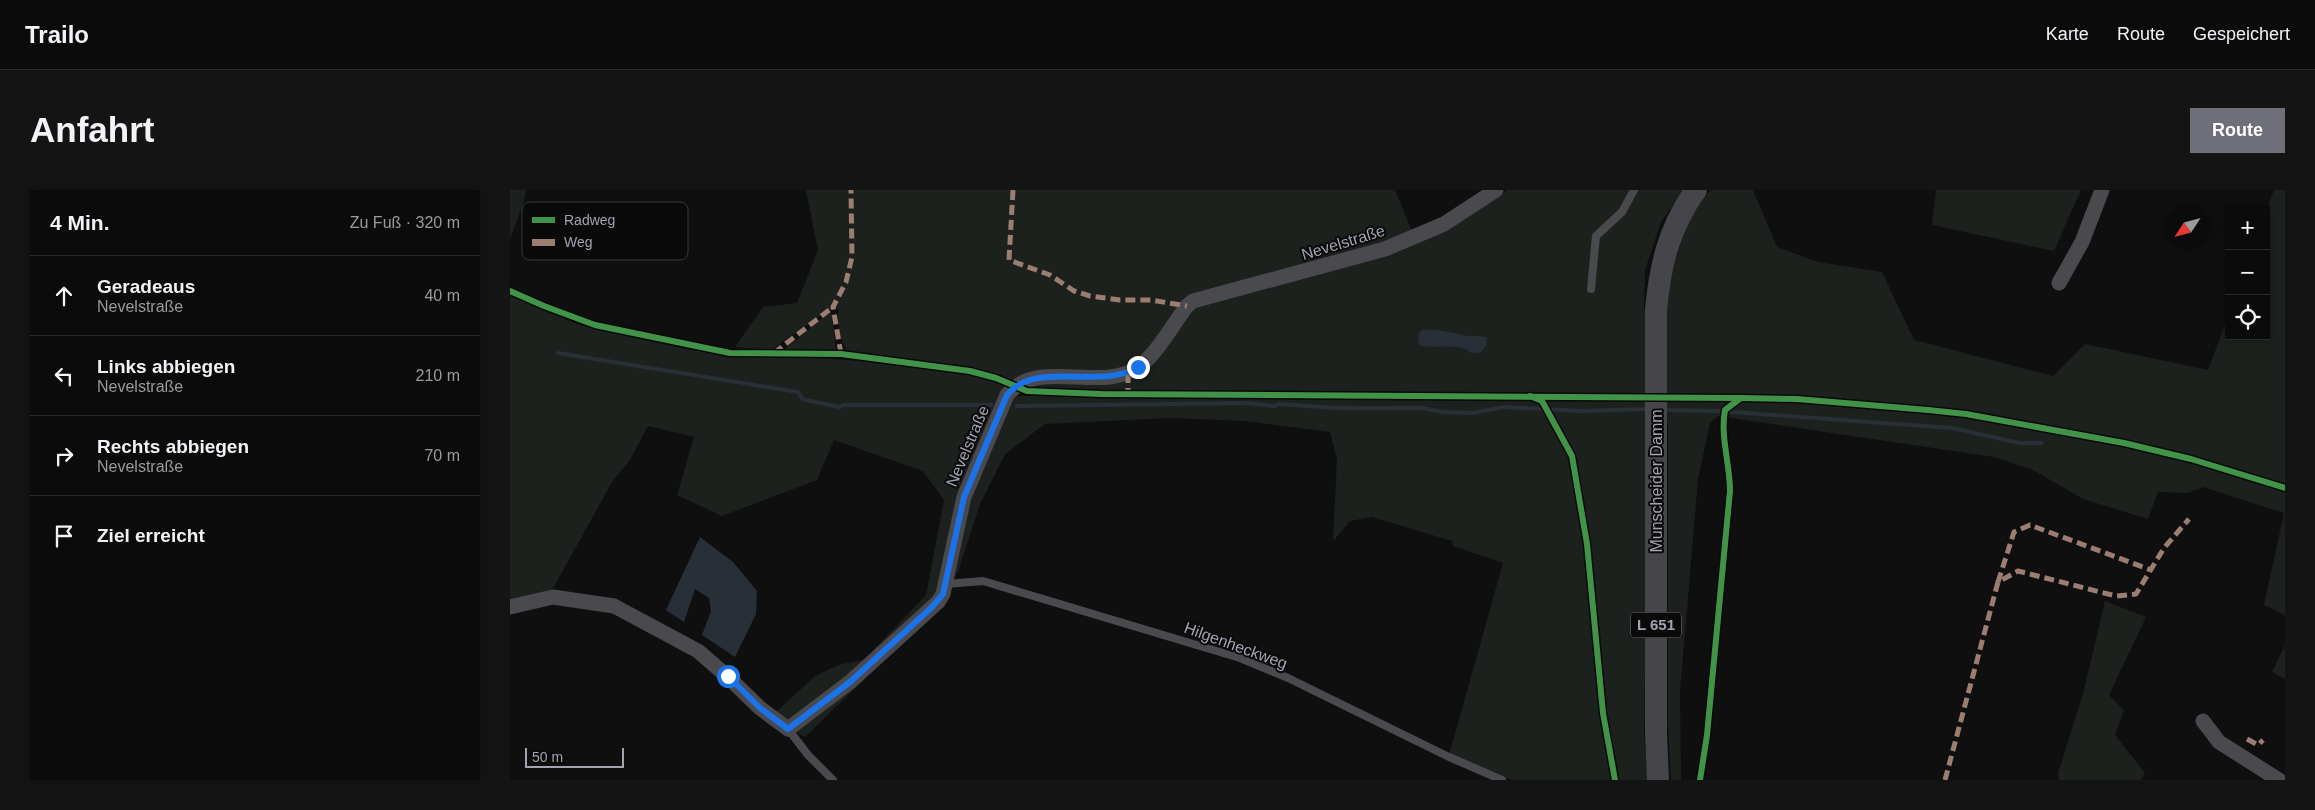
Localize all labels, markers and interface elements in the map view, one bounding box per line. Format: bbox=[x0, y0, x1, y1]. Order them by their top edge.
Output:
text: Trailo bbox=[25, 21, 89, 48]
text: Karte bbox=[2046, 24, 2089, 44]
text: Route bbox=[2117, 24, 2165, 44]
text: Gespeichert bbox=[2193, 24, 2290, 44]
button: Route bbox=[2190, 108, 2285, 153]
text: Anfahrt bbox=[30, 110, 154, 149]
legend bbox=[522, 202, 688, 260]
north arrow bbox=[2165, 205, 2210, 250]
map controls bbox=[2225, 205, 2270, 340]
button: + bbox=[2225, 205, 2270, 250]
text: 4 Min. bbox=[50, 211, 110, 234]
text: Radweg bbox=[564, 212, 615, 228]
text: Zu Fuß · 320 m bbox=[350, 214, 460, 231]
street label: Nevelstraße bbox=[1299, 222, 1387, 263]
text: Weg bbox=[564, 234, 593, 250]
button: − bbox=[2225, 250, 2270, 295]
text: Geradeaus bbox=[97, 276, 195, 297]
icon: ahead bbox=[50, 282, 78, 310]
text: 40 m bbox=[424, 287, 460, 304]
button: locate bbox=[2225, 295, 2270, 340]
text: Nevelstraße bbox=[97, 298, 183, 315]
text: Links abbiegen bbox=[97, 356, 235, 377]
route end bbox=[1127, 356, 1150, 379]
icon: left bbox=[50, 362, 78, 390]
text: 210 m bbox=[416, 367, 460, 384]
text: Nevelstraße bbox=[97, 378, 183, 395]
street label: Nevelstraße bbox=[943, 403, 992, 489]
street label: Munscheider Damm bbox=[1648, 409, 1665, 553]
text: Rechts abbiegen bbox=[97, 436, 249, 457]
icon: right bbox=[50, 442, 78, 470]
text: 70 m bbox=[424, 447, 460, 464]
text: Nevelstraße bbox=[97, 458, 183, 475]
icon: arrive bbox=[50, 522, 78, 550]
text: Ziel erreicht bbox=[97, 525, 205, 546]
road number: L 651 bbox=[1631, 612, 1681, 638]
street label: Hilgenheckweg bbox=[1182, 619, 1290, 672]
route start bbox=[717, 665, 740, 688]
scale bar bbox=[525, 745, 624, 768]
text: 50 m bbox=[532, 749, 563, 765]

